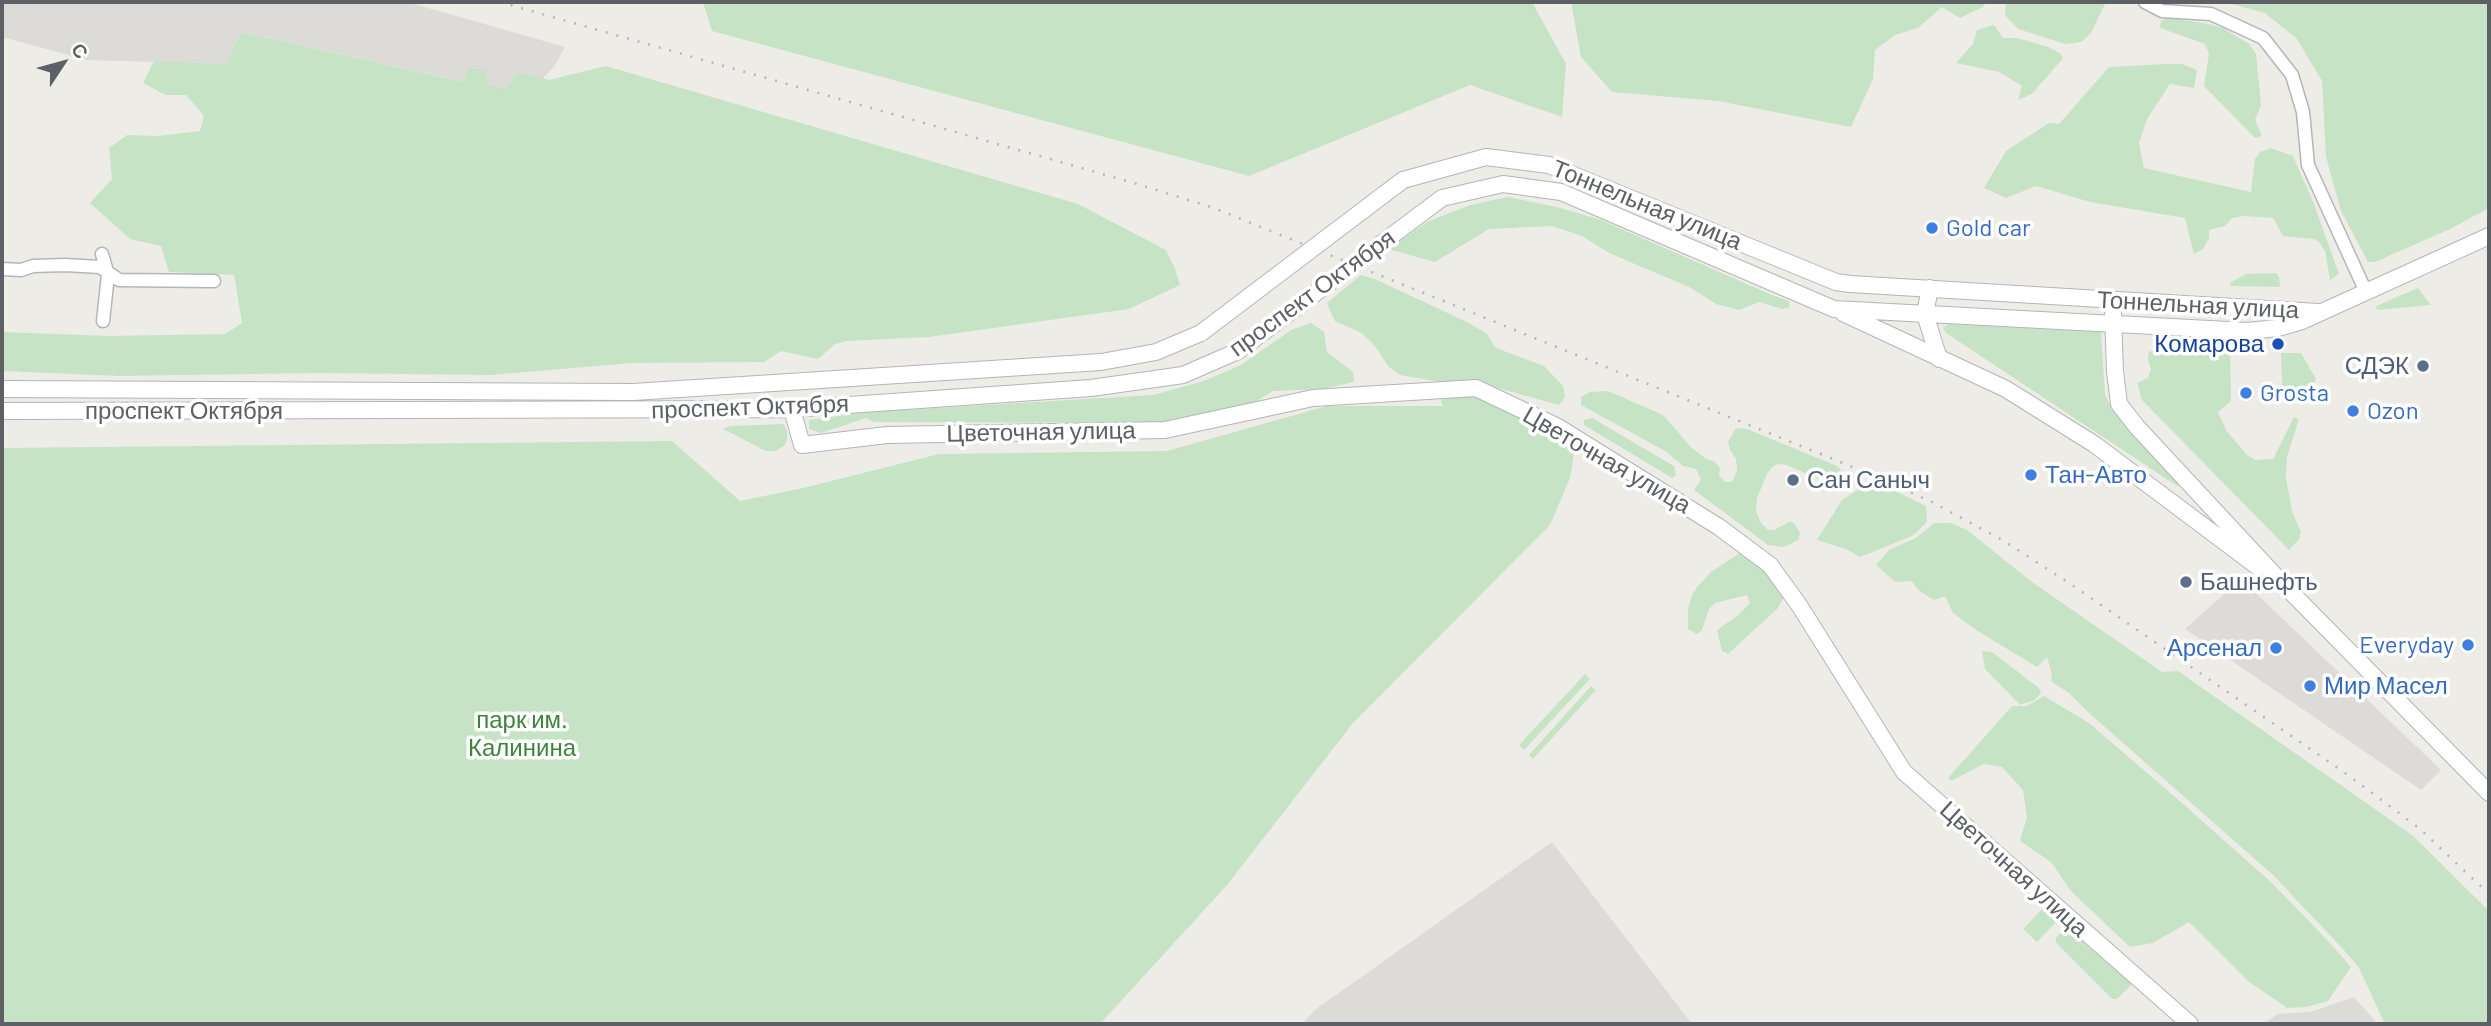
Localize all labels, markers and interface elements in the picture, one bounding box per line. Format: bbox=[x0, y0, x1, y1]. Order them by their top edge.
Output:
north arrow bbox=[28, 28, 98, 98]
text: С bbox=[67, 38, 94, 63]
street label: Тоннельная улица bbox=[1548, 154, 1746, 256]
place label: Gold car bbox=[1946, 214, 2031, 242]
marker: Gold car bbox=[1924, 220, 1940, 236]
street label: проспект Октября bbox=[1224, 223, 1400, 363]
street label: Тоннельная улица bbox=[2096, 285, 2300, 325]
place label: Комарова bbox=[2154, 330, 2264, 358]
marker: Комарова bbox=[2270, 336, 2286, 352]
place label: СДЭК bbox=[2345, 352, 2409, 380]
marker: СДЭК bbox=[2415, 358, 2431, 374]
place label: Grosta bbox=[2260, 379, 2329, 407]
marker: Grosta bbox=[2238, 385, 2254, 401]
street label: проспект Октября bbox=[651, 389, 849, 425]
street label: проспект Октября bbox=[85, 397, 283, 425]
place label: Ozon bbox=[2367, 397, 2419, 425]
street label: Цветочная улица bbox=[1518, 400, 1696, 520]
marker: Ozon bbox=[2345, 403, 2361, 419]
street label: Цветочная улица bbox=[946, 416, 1136, 448]
place label: Тан-Авто bbox=[2045, 461, 2147, 489]
place label: Сан Саныч bbox=[1807, 466, 1930, 494]
marker: Тан-Авто bbox=[2023, 467, 2039, 483]
marker: Сан Саныч bbox=[1785, 472, 1801, 488]
place label: Башнефть bbox=[2200, 568, 2318, 596]
marker: Башнефть bbox=[2178, 574, 2194, 590]
place label: Everyday bbox=[2359, 631, 2454, 659]
place label: Арсенал bbox=[2167, 634, 2262, 662]
marker: Everyday bbox=[2460, 637, 2476, 653]
marker: Арсенал bbox=[2268, 640, 2284, 656]
place label: Мир Масел bbox=[2324, 672, 2448, 700]
marker: Мир Масел bbox=[2302, 678, 2318, 694]
park label: парк им. Калинина bbox=[468, 706, 576, 762]
street label: Цветочная улица bbox=[1934, 795, 2094, 943]

